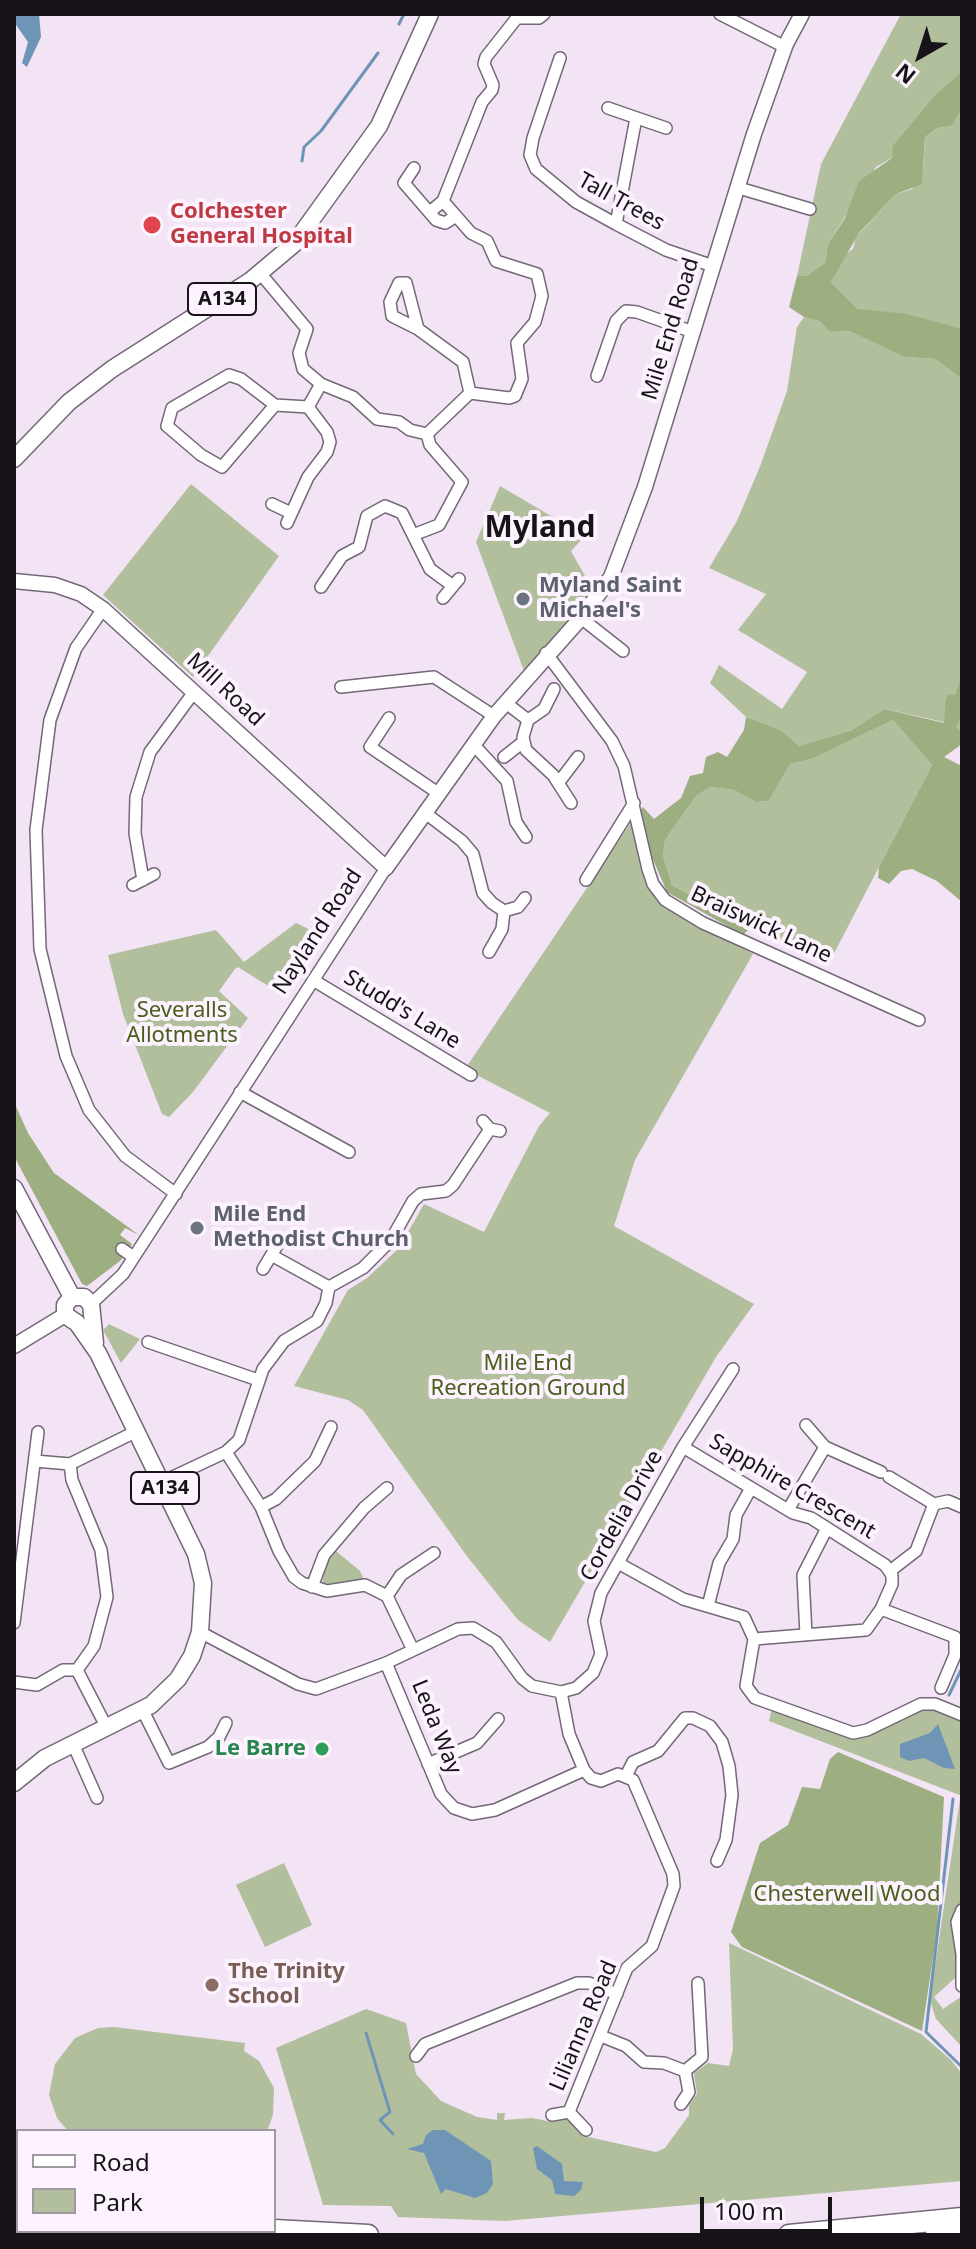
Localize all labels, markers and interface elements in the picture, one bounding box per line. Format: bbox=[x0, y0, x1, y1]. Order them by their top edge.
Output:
north arrow bbox=[880, 16, 960, 96]
text: N bbox=[889, 57, 921, 92]
street label: Tall Trees bbox=[573, 167, 669, 237]
place label: Colchester General Hospital bbox=[170, 199, 353, 250]
marker: Colchester General Hospital bbox=[141, 214, 163, 236]
street label: Mile End Road bbox=[637, 255, 705, 403]
road number: A134 bbox=[188, 283, 256, 315]
district label: Myland bbox=[485, 510, 595, 546]
place label: Myland Saint Michael's bbox=[539, 573, 682, 624]
marker: Myland Saint Michael's bbox=[514, 590, 532, 608]
street label: Mill Road bbox=[181, 648, 269, 732]
street label: Nayland Road bbox=[268, 864, 368, 1000]
street label: Braiswick Lane bbox=[686, 881, 836, 969]
street label: Studd's Lane bbox=[339, 965, 465, 1055]
park label: Severalls Allotments bbox=[126, 998, 238, 1050]
place label: Mile End Methodist Church bbox=[213, 1202, 409, 1254]
marker: Mile End Methodist Church bbox=[188, 1219, 206, 1237]
park label: Mile End Recreation Ground bbox=[431, 1351, 625, 1402]
street label: Sapphire Crescent bbox=[704, 1429, 880, 1545]
street label: Cordelia Drive bbox=[575, 1446, 669, 1586]
road number: A134 bbox=[131, 1472, 199, 1504]
street label: Leda Way bbox=[405, 1676, 467, 1778]
place label: Le Barre bbox=[215, 1736, 306, 1762]
marker: Le Barre bbox=[313, 1740, 331, 1758]
park label: Chesterwell Wood bbox=[754, 1882, 940, 1908]
street label: Lilianna Road bbox=[545, 1957, 623, 2095]
place label: The Trinity School bbox=[228, 1959, 345, 2010]
marker: The Trinity School bbox=[203, 1976, 221, 1994]
legend bbox=[16, 2129, 276, 2233]
text: Road bbox=[92, 2145, 150, 2178]
scale bar bbox=[704, 2181, 836, 2231]
text: Park bbox=[92, 2185, 143, 2218]
text: 100 m bbox=[714, 2194, 784, 2227]

